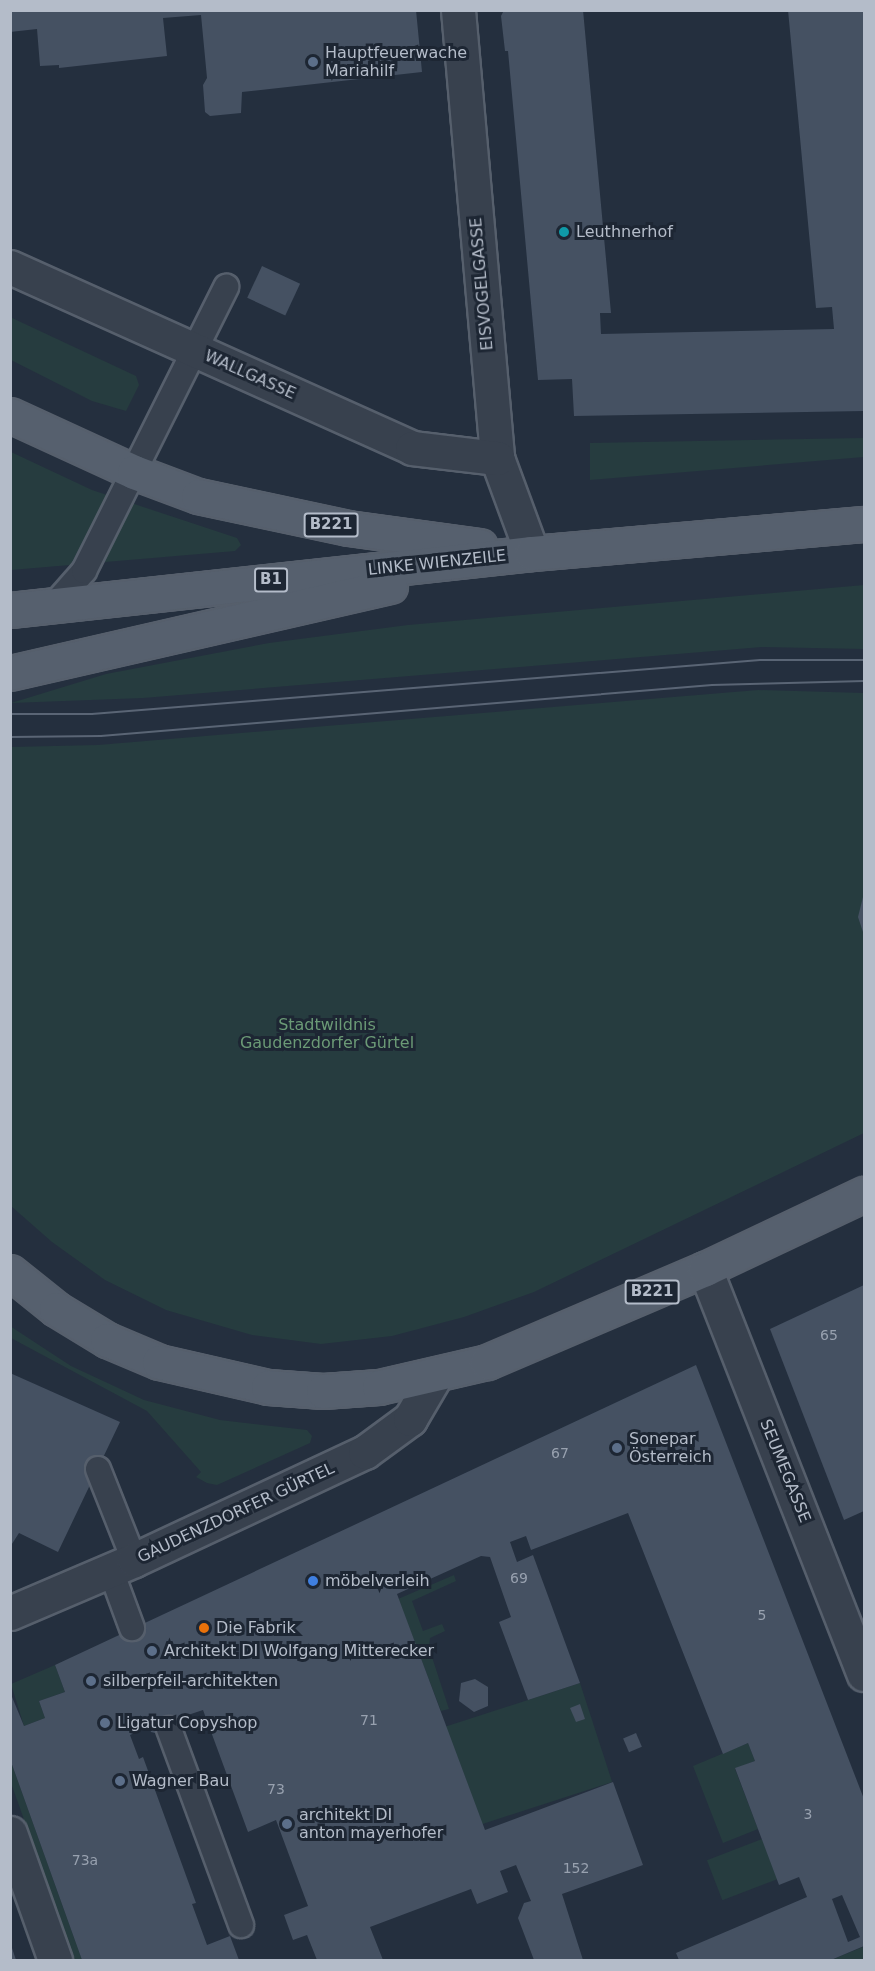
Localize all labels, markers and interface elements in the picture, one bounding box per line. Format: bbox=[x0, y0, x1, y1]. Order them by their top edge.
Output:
place label: Hauptfeuerwache Mariahilf bbox=[325, 43, 467, 81]
marker: Hauptfeuerwache Mariahilf bbox=[306, 55, 320, 69]
street label: EISVOGELGASSE bbox=[467, 217, 497, 351]
place label: Leuthnerhof bbox=[576, 222, 673, 242]
marker: Leuthnerhof bbox=[557, 225, 571, 239]
street label: WALLGASSE bbox=[202, 346, 298, 404]
road number: B221 bbox=[302, 513, 360, 537]
street label: LINKE WIENZEILE bbox=[367, 546, 507, 580]
road number: B1 bbox=[253, 568, 289, 592]
park label: Stadtwildnis Gaudenzdorfer Gürtel bbox=[240, 1015, 414, 1053]
road number: B221 bbox=[624, 1280, 680, 1304]
house number: 65 bbox=[820, 1327, 838, 1343]
street label: SEUMEGASSE bbox=[756, 1417, 814, 1525]
place label: Sonepar Österreich bbox=[629, 1429, 712, 1467]
marker: Sonepar Österreich bbox=[610, 1441, 624, 1455]
house number: 67 bbox=[551, 1445, 569, 1461]
street label: GAUDENZDORFER GÜRTEL bbox=[135, 1459, 337, 1567]
house number: 69 bbox=[510, 1570, 528, 1586]
place label: möbelverleih bbox=[325, 1571, 430, 1591]
marker: möbelverleih bbox=[306, 1574, 320, 1588]
house number: 5 bbox=[758, 1607, 766, 1623]
place label: Die Fabrik bbox=[216, 1618, 296, 1638]
marker: Die Fabrik bbox=[197, 1621, 211, 1635]
place label: Architekt DI Wolfgang Mitterecker bbox=[164, 1641, 434, 1661]
marker: Architekt DI Wolfgang Mitterecker bbox=[145, 1644, 159, 1658]
place label: silberpfeil-architekten bbox=[103, 1671, 278, 1691]
marker: silberpfeil-architekten bbox=[84, 1674, 98, 1688]
house number: 71 bbox=[360, 1712, 378, 1728]
place label: Ligatur Copyshop bbox=[117, 1713, 257, 1733]
marker: Ligatur Copyshop bbox=[98, 1716, 112, 1730]
place label: Wagner Bau bbox=[132, 1771, 229, 1791]
marker: Wagner Bau bbox=[113, 1774, 127, 1788]
house number: 73 bbox=[267, 1781, 285, 1797]
place label: architekt DI anton mayerhofer bbox=[299, 1805, 443, 1843]
house number: 3 bbox=[804, 1806, 812, 1822]
marker: architekt DI anton mayerhofer bbox=[280, 1817, 294, 1831]
house number: 73a bbox=[72, 1852, 98, 1868]
house number: 152 bbox=[563, 1860, 589, 1876]

